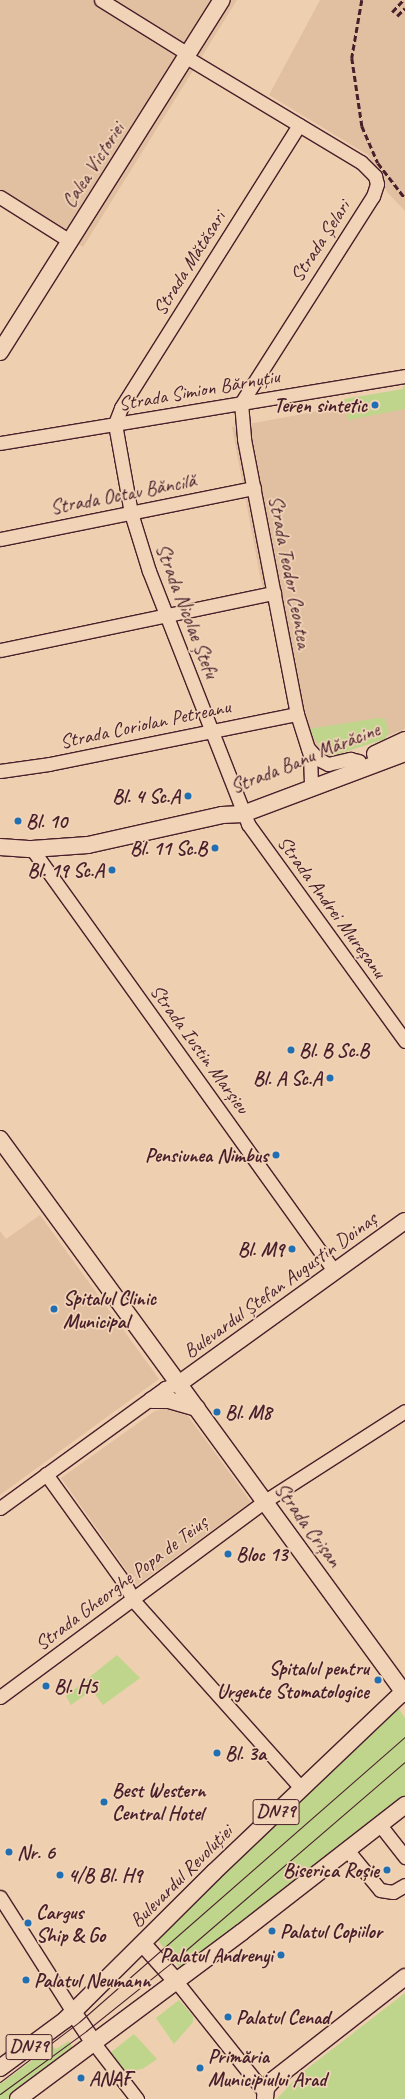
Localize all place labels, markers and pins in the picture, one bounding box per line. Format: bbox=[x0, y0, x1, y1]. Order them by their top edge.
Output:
place label: Teren sintetic bbox=[274, 393, 367, 417]
marker: Teren sintetic bbox=[370, 400, 380, 410]
place label: Bl. 4 Sc.A bbox=[112, 784, 180, 808]
marker: Bl. 4 Sc.A bbox=[183, 791, 193, 801]
place label: Bl. 10 bbox=[26, 809, 67, 833]
marker: Bl. 10 bbox=[13, 816, 23, 826]
place label: Bl. 11 Sc.B bbox=[130, 836, 207, 860]
marker: Bl. 11 Sc.B bbox=[210, 843, 220, 853]
place label: Bl. 19 Sc.A bbox=[27, 858, 104, 882]
marker: Bl. 19 Sc.A bbox=[107, 865, 117, 875]
place label: Bl. B Sc.B bbox=[299, 1038, 369, 1062]
marker: Bl. B Sc.B bbox=[286, 1045, 296, 1055]
place label: Bl. A Sc.A bbox=[253, 1066, 322, 1090]
marker: Bl. A Sc.A bbox=[325, 1073, 335, 1083]
place label: Pensiunea Nimbus bbox=[145, 1143, 268, 1167]
marker: Pensiunea Nimbus bbox=[271, 1150, 281, 1160]
place label: Bl. M9 bbox=[238, 1237, 284, 1261]
marker: Bl. M9 bbox=[287, 1244, 297, 1254]
place label: Spitalul Clinic Municipal bbox=[63, 1286, 156, 1333]
marker: Spitalul Clinic Municipal bbox=[48, 1303, 60, 1315]
place label: Bl. M8 bbox=[225, 1400, 272, 1424]
marker: Bl. M8 bbox=[212, 1407, 222, 1417]
place label: Bloc 13 bbox=[236, 1542, 287, 1566]
marker: Bloc 13 bbox=[223, 1549, 233, 1559]
place label: Spitalul pentru Urgente Stomatologice bbox=[216, 1656, 369, 1703]
place label: Bl. H5 bbox=[54, 1674, 97, 1698]
marker: Spitalul pentru Urgente Stomatologice bbox=[372, 1674, 384, 1686]
marker: Bl. H5 bbox=[41, 1681, 51, 1691]
place label: Bl. 3a bbox=[225, 1741, 266, 1765]
marker: Bl. 3a bbox=[212, 1748, 222, 1758]
place label: Best Western Central Hotel bbox=[112, 1778, 206, 1825]
marker: Best Western Central Hotel bbox=[99, 1797, 109, 1807]
place label: Nr. 6 bbox=[17, 1840, 55, 1864]
marker: Nr. 6 bbox=[4, 1847, 14, 1857]
place label: Biserica Roșie bbox=[283, 1858, 379, 1882]
place label: 4/B Bl. H9 bbox=[68, 1863, 142, 1887]
marker: Biserica Roșie bbox=[382, 1865, 392, 1875]
marker: 4/B Bl. H9 bbox=[55, 1870, 65, 1880]
place label: Cargus Ship & Go bbox=[36, 1900, 105, 1947]
marker: Cargus Ship & Go bbox=[23, 1918, 33, 1928]
place label: Palatul Copiilor bbox=[280, 1919, 382, 1943]
marker: Palatul Copiilor bbox=[267, 1926, 277, 1936]
place label: Palatul Andrenyi bbox=[160, 1943, 273, 1967]
marker: Palatul Andrenyi bbox=[276, 1950, 286, 1960]
place label: Palatul Neumann bbox=[34, 1968, 150, 1992]
marker: Palatul Neumann bbox=[21, 1975, 31, 1985]
place label: Palatul Cenad bbox=[236, 2005, 329, 2029]
marker: Palatul Cenad bbox=[223, 2012, 233, 2022]
place label: Primăria Municipiului Arad bbox=[208, 2044, 327, 2091]
marker: Primăria Municipiului Arad bbox=[195, 2063, 205, 2073]
place label: ANAF bbox=[89, 2066, 131, 2090]
marker: ANAF bbox=[76, 2073, 86, 2083]

